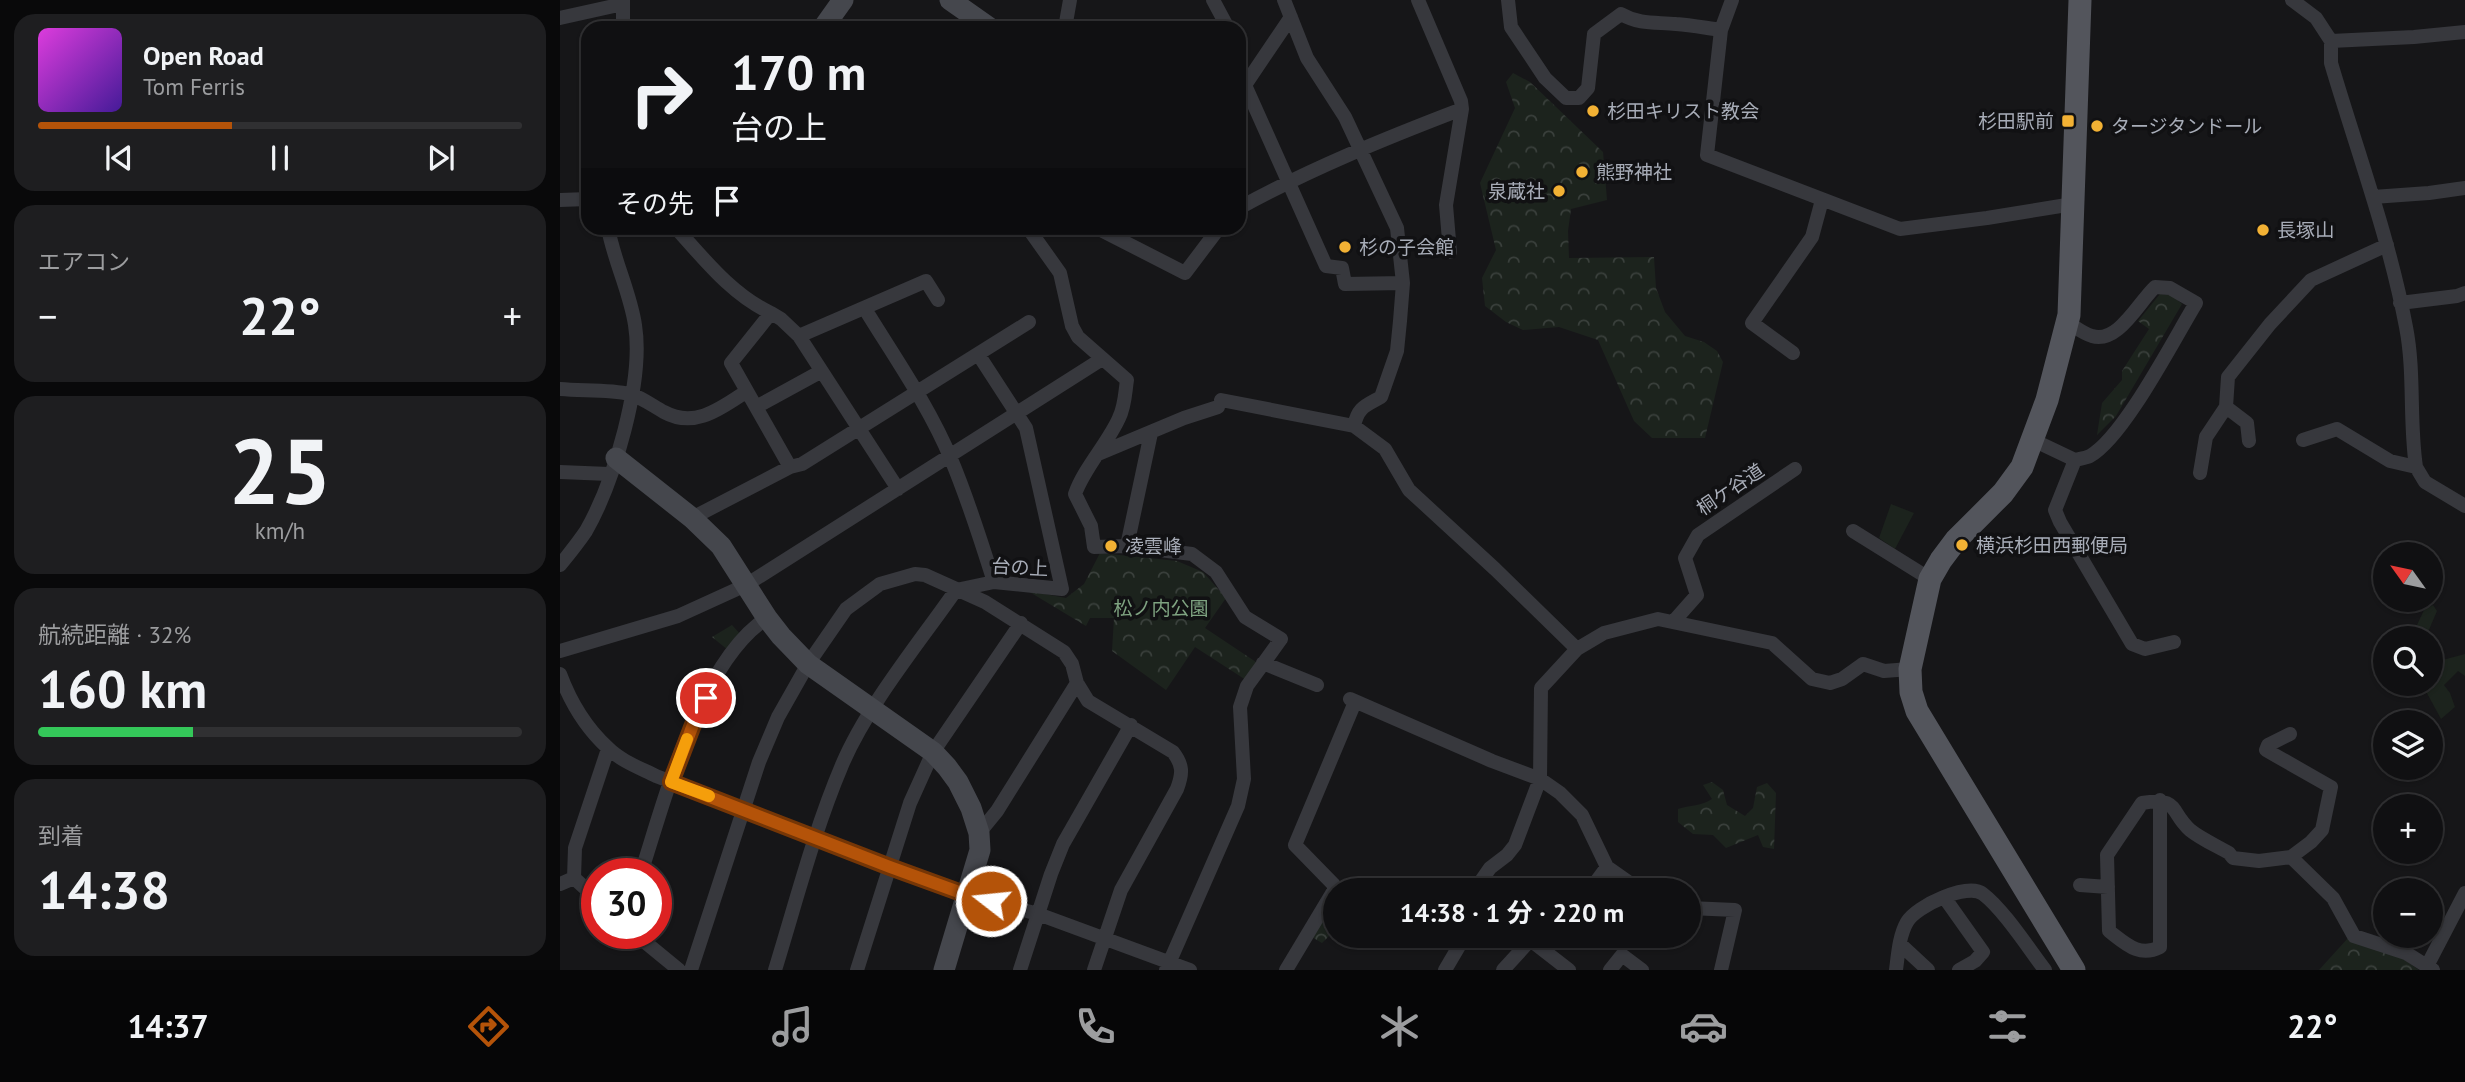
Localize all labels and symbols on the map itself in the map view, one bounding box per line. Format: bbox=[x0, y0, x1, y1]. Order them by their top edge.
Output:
place label: 杉田キリスト教会 bbox=[1607, 99, 1759, 123]
marker: 杉田キリスト教会 bbox=[1585, 103, 1601, 119]
place label: 杉田駅前 bbox=[1978, 109, 2054, 133]
marker: 杉田駅前 bbox=[2060, 113, 2076, 129]
place label: タージタンドール bbox=[2111, 114, 2262, 138]
marker: タージタンドール bbox=[2089, 118, 2105, 134]
place label: 熊野神社 bbox=[1596, 160, 1672, 184]
marker: 熊野神社 bbox=[1574, 164, 1590, 180]
place label: 泉蔵社 bbox=[1488, 179, 1545, 203]
marker: 泉蔵社 bbox=[1551, 183, 1567, 199]
place label: 長塚山 bbox=[2277, 218, 2334, 242]
marker: 長塚山 bbox=[2255, 222, 2271, 238]
place label: 杉の子会館 bbox=[1359, 235, 1454, 259]
marker: 杉の子会館 bbox=[1337, 239, 1353, 255]
street label: 桐ケ谷道 bbox=[1692, 458, 1768, 520]
place label: 横浜杉田西郵便局 bbox=[1976, 533, 2128, 557]
place label: 凌雲峰 bbox=[1125, 534, 1182, 558]
marker: 横浜杉田西郵便局 bbox=[1954, 537, 1970, 553]
marker: 凌雲峰 bbox=[1103, 538, 1119, 554]
north arrow bbox=[2373, 542, 2443, 612]
street label: 台の上 bbox=[991, 554, 1049, 580]
park label: 松ノ内公園 bbox=[1113, 596, 1209, 620]
pin bbox=[676, 668, 736, 728]
speed limit sign: 30 bbox=[581, 858, 672, 949]
position arrow bbox=[954, 864, 1028, 938]

